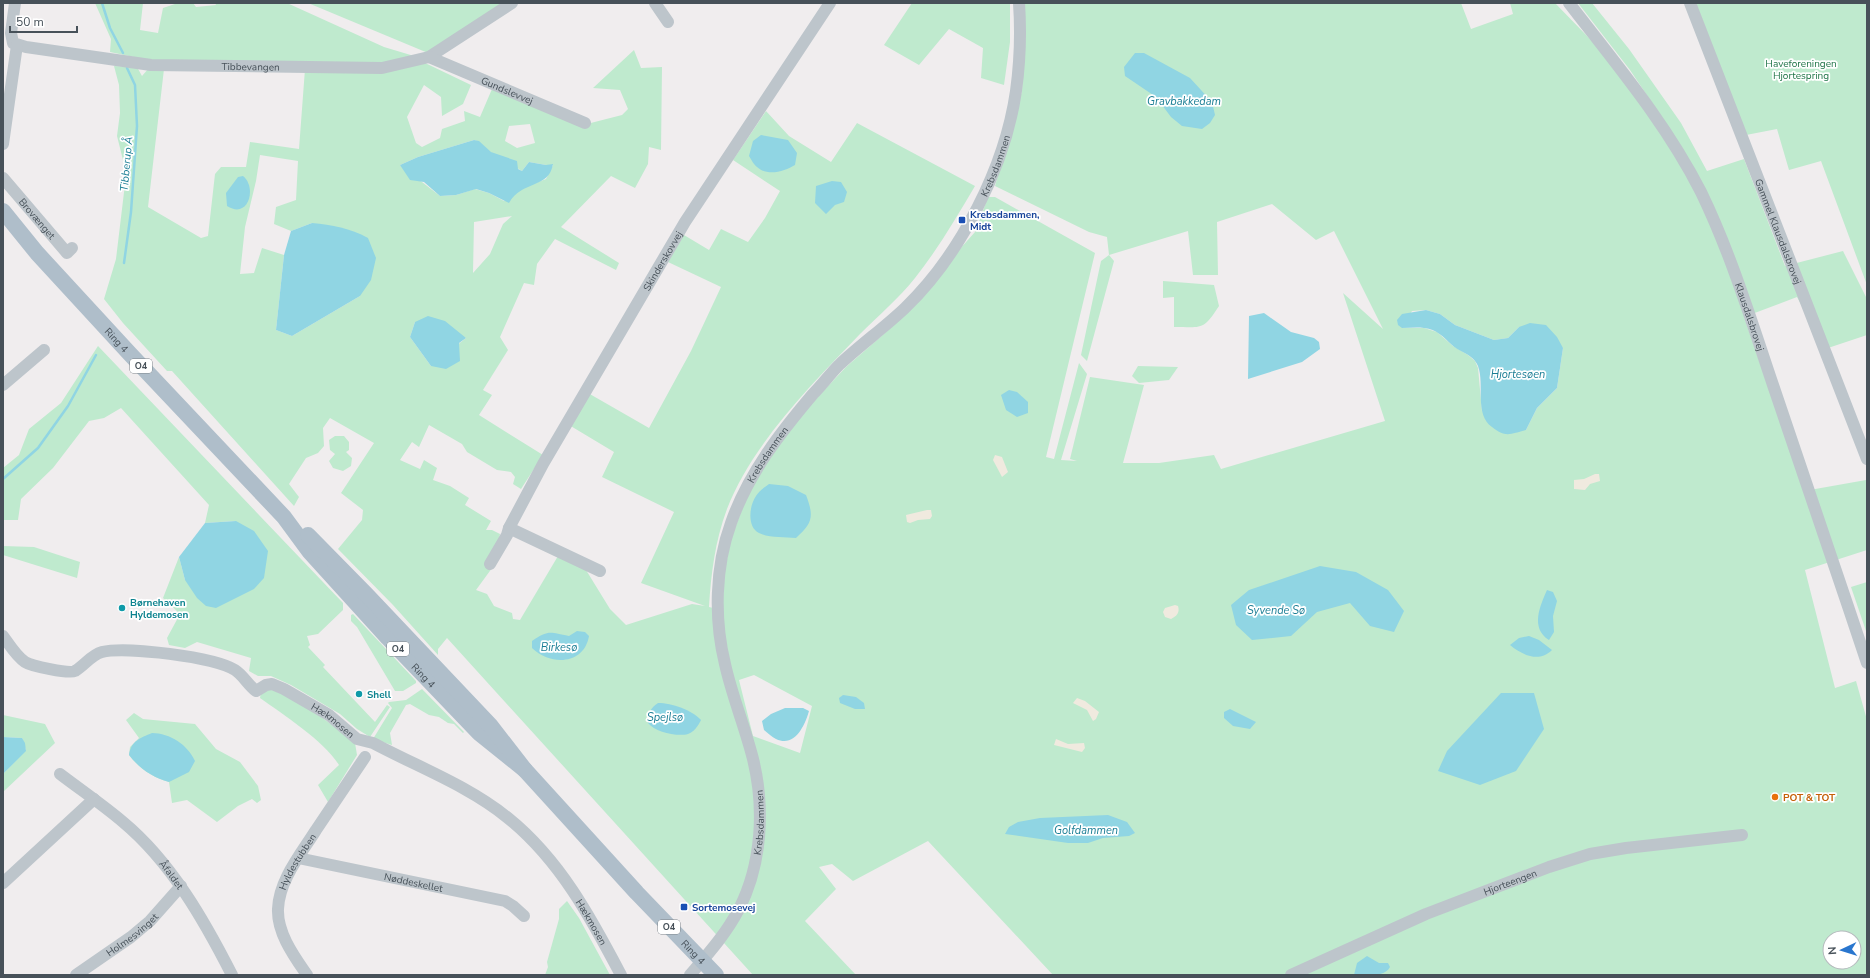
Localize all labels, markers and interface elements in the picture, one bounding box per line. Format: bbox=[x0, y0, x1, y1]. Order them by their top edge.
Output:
scale bar bbox=[10, 8, 77, 34]
text: 50 m bbox=[16, 14, 44, 30]
park label: Haveforeningen Hjortespring bbox=[1765, 57, 1837, 83]
street label: Tibbevangen bbox=[221, 60, 280, 75]
street label: Gundslevvej bbox=[479, 74, 535, 108]
water label: Gravbakkedam bbox=[1147, 94, 1221, 109]
street label: Krebsdammen bbox=[978, 133, 1014, 199]
water label: Tibberup Å bbox=[116, 136, 136, 192]
street label: Gammel Klausdalsbrovej bbox=[1751, 177, 1805, 287]
street label: Brovænget bbox=[15, 195, 58, 243]
place label: Krebsdammen, Midt bbox=[970, 208, 1040, 234]
marker: Krebsdammen, Midt bbox=[957, 215, 967, 225]
street label: Skinderskovvej bbox=[640, 229, 686, 294]
street label: Klausdalsbrovej bbox=[1731, 281, 1767, 353]
street label: Ring 4 bbox=[101, 325, 131, 356]
road number: O4 bbox=[130, 359, 152, 373]
water label: Hjortesøen bbox=[1491, 367, 1545, 382]
street label: Krebsdammen bbox=[744, 424, 792, 486]
place label: Børnehaven Hyldemosen bbox=[130, 596, 188, 622]
marker: Børnehaven Hyldemosen bbox=[117, 603, 127, 613]
water label: Syvende Sø bbox=[1247, 603, 1305, 618]
water label: Birkesø bbox=[541, 640, 577, 655]
road number: O4 bbox=[387, 642, 409, 656]
street label: Ring 4 bbox=[408, 661, 438, 691]
place label: Shell bbox=[367, 688, 392, 702]
marker: Shell bbox=[354, 689, 364, 699]
street label: Hækmosen bbox=[308, 700, 357, 742]
water label: Spejlsø bbox=[647, 710, 683, 725]
street label: Krebsdammen bbox=[751, 789, 768, 856]
place label: POT & TOT bbox=[1783, 791, 1836, 805]
marker: POT & TOT bbox=[1770, 792, 1780, 802]
water label: Golfdammen bbox=[1054, 823, 1118, 838]
street label: Hyldestubben bbox=[276, 831, 320, 892]
street label: Åfaldet bbox=[155, 857, 187, 893]
street label: Hjorteengen bbox=[1482, 866, 1539, 899]
street label: Nøddeskellet bbox=[383, 870, 444, 896]
street label: Hækmosen bbox=[572, 897, 610, 948]
place label: Sortemosevej bbox=[692, 901, 756, 915]
marker: Sortemosevej bbox=[679, 902, 689, 912]
street label: Holmesvinget bbox=[104, 910, 162, 960]
road number: O4 bbox=[658, 920, 680, 934]
north arrow bbox=[1822, 930, 1862, 970]
street label: Ring 4 bbox=[678, 937, 708, 968]
text: N bbox=[1825, 946, 1840, 955]

